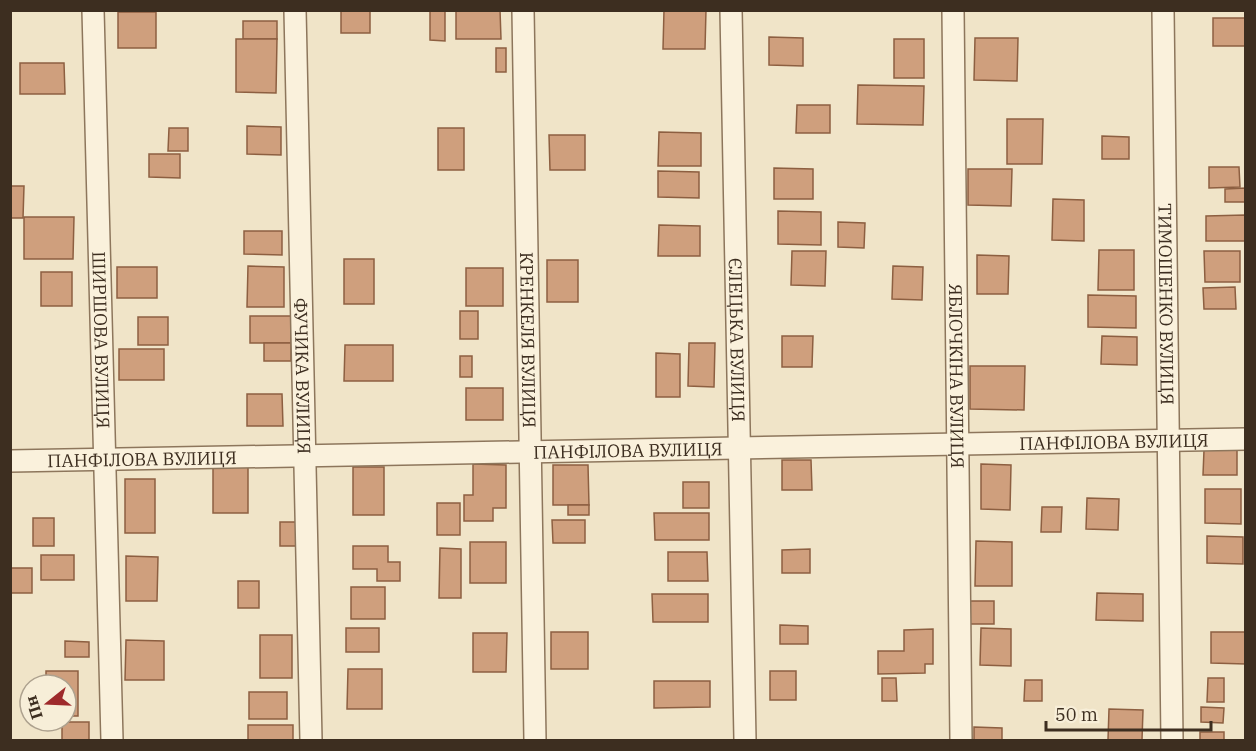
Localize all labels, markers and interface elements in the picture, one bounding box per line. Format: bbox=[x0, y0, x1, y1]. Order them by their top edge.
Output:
street label: ТИМОШЕНКО ВУЛИЦЯ bbox=[1154, 203, 1179, 405]
street label: ШИРШОВА ВУЛИЦЯ bbox=[88, 251, 115, 429]
street label: КРЕНКЕЛЯ ВУЛИЦЯ bbox=[515, 252, 541, 428]
street label: ЄЛЕЦЬКА ВУЛИЦЯ bbox=[724, 258, 750, 422]
street label: ЯБЛОЧКІНА ВУЛИЦЯ bbox=[944, 283, 970, 469]
street label: ФУЧИКА ВУЛИЦЯ bbox=[290, 298, 316, 454]
street label: ПАНФІЛОВА ВУЛИЦЯ bbox=[1019, 428, 1209, 455]
street label: ПАНФІЛОВА ВУЛИЦЯ bbox=[533, 437, 723, 463]
street label: ПАНФІЛОВА ВУЛИЦЯ bbox=[47, 445, 237, 472]
north arrow bbox=[18, 673, 78, 733]
text: Пн bbox=[20, 693, 47, 722]
scale bar bbox=[1046, 694, 1211, 732]
text: 50 m bbox=[1055, 703, 1098, 726]

